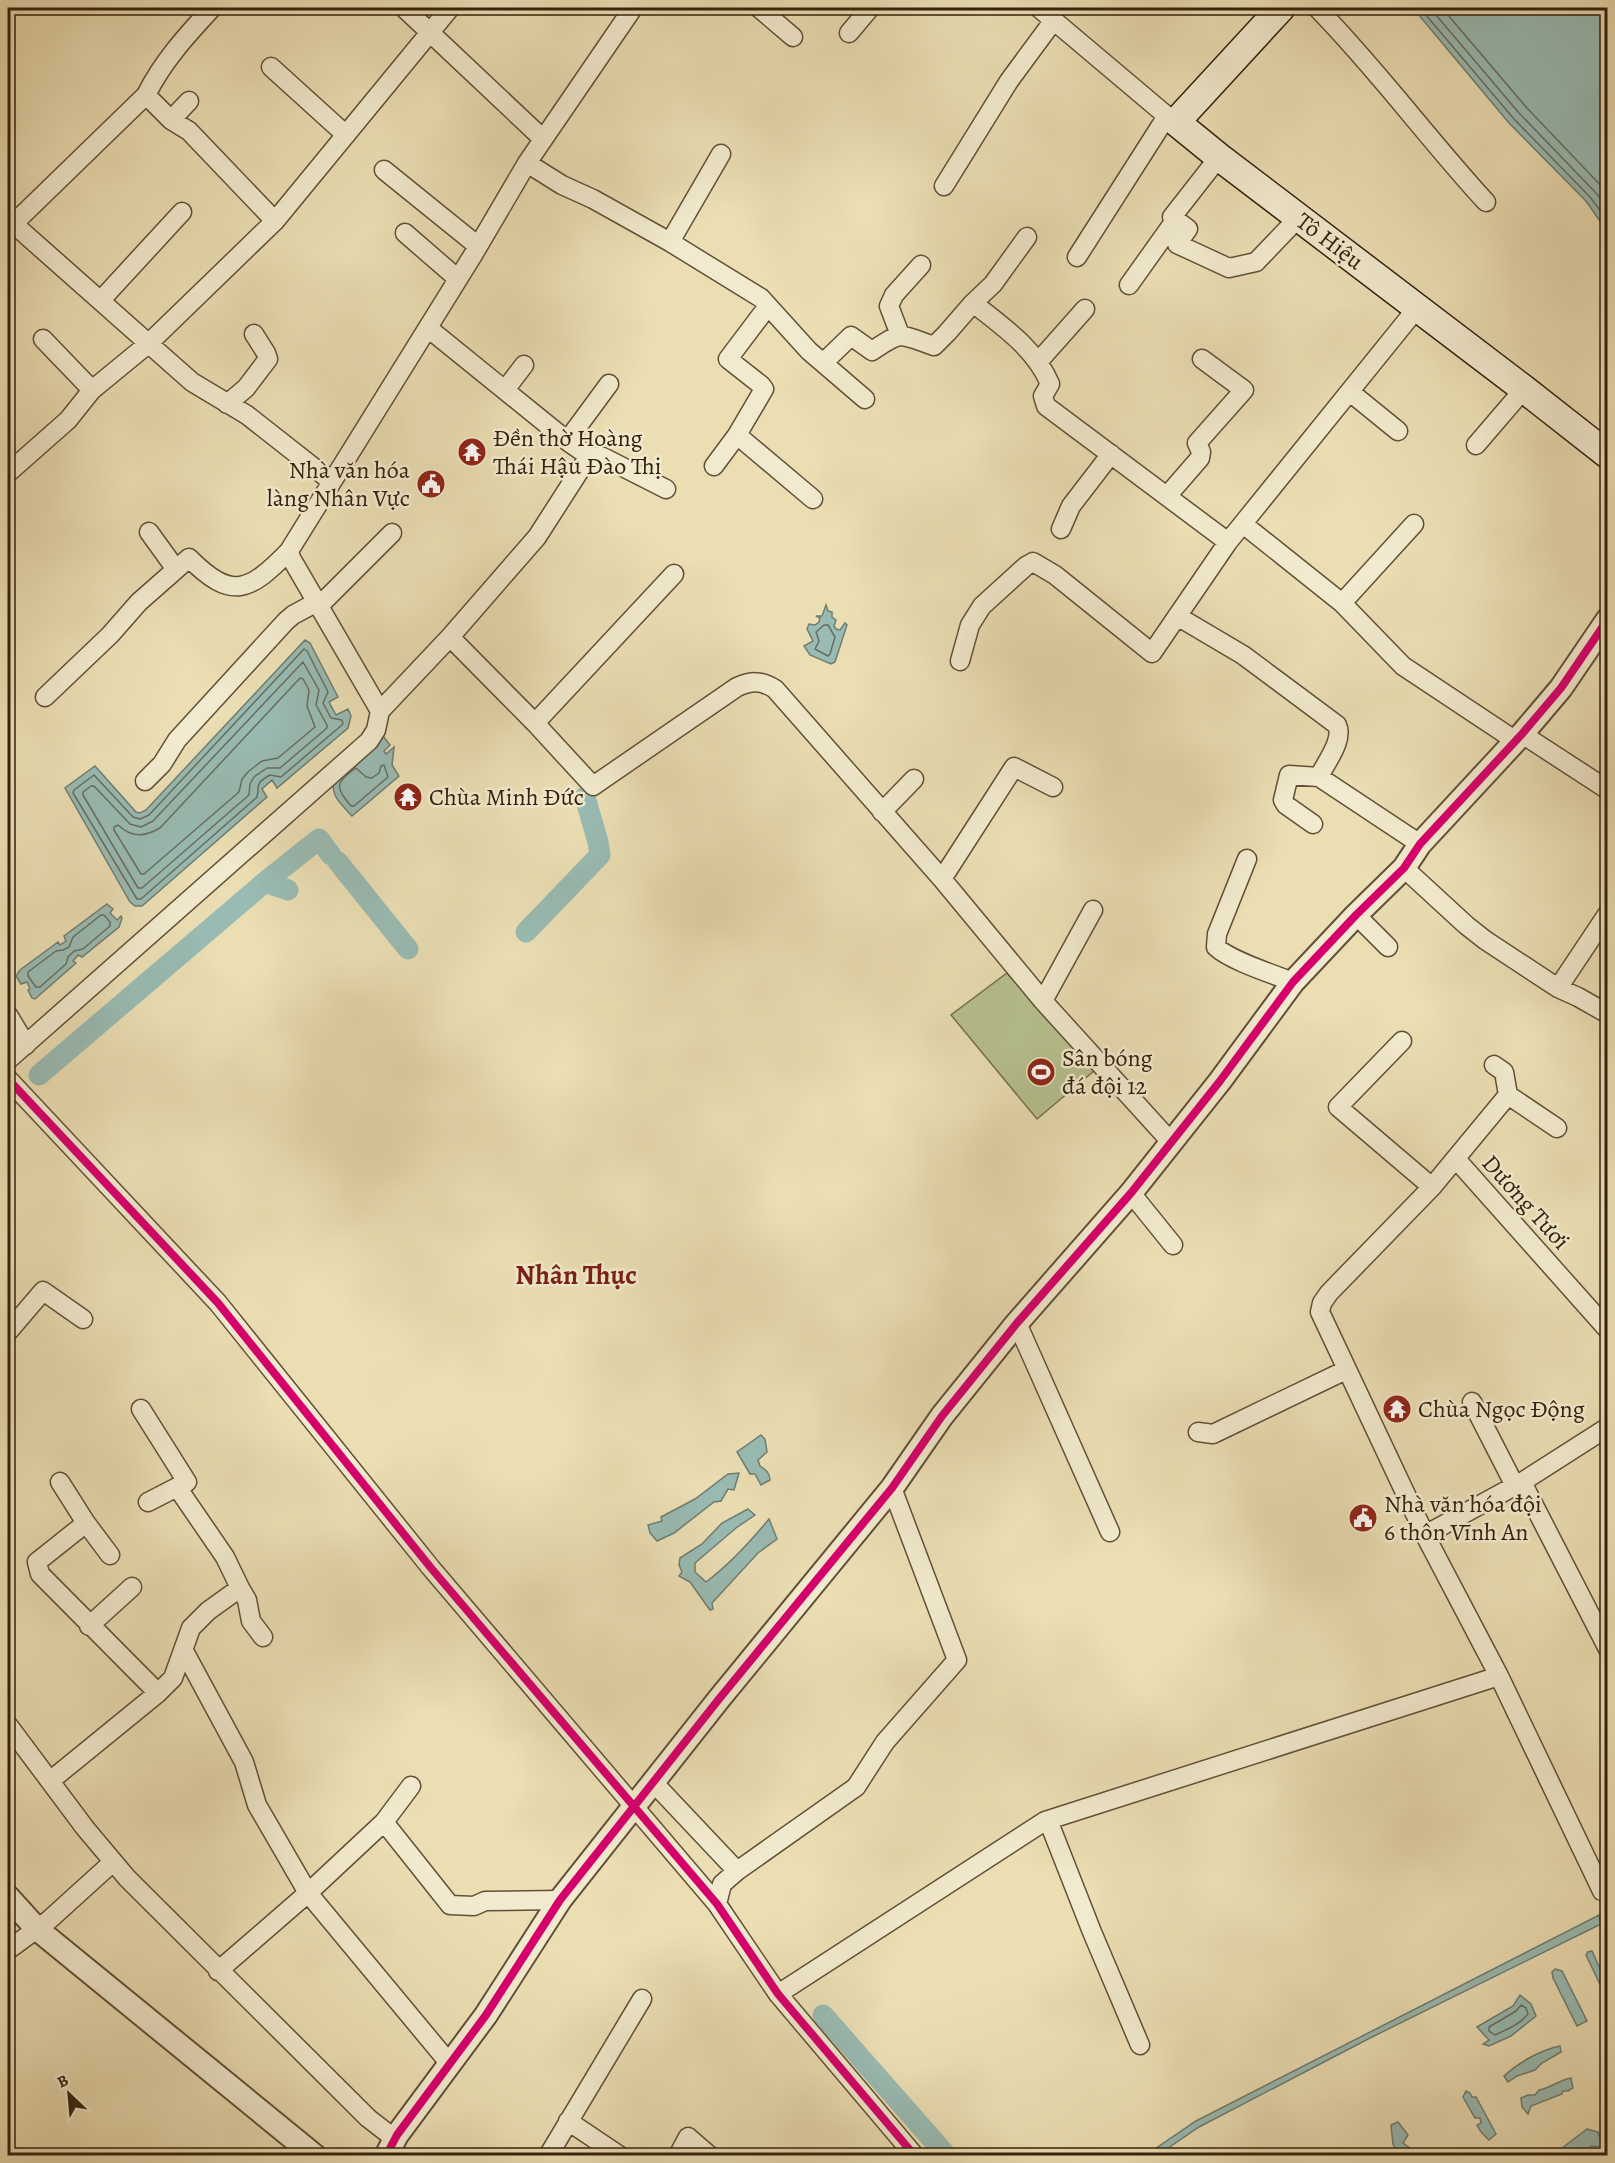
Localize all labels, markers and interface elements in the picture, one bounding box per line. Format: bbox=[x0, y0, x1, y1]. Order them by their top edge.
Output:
street label: Tô Hiệu bbox=[1290, 205, 1370, 277]
place label: Đền thờ Hoàng Thái Hậu Đào Thị bbox=[493, 422, 662, 482]
temple icon: Đền thờ Hoàng Thái Hậu Đào Thị bbox=[456, 436, 488, 468]
place label: Nhà văn hóa làng Nhân Vực bbox=[267, 454, 411, 514]
public building icon: Nhà văn hóa làng Nhân Vực bbox=[415, 468, 447, 500]
temple icon: Chùa Minh Đức bbox=[392, 781, 424, 813]
place label: Chùa Minh Đức bbox=[429, 781, 584, 813]
place label: Sân bóng đá đội 12 bbox=[1062, 1042, 1153, 1102]
sports icon: Sân bóng đá đội 12 bbox=[1025, 1056, 1057, 1088]
street label: Dương Tươi bbox=[1475, 1148, 1577, 1256]
district label: Nhân Thục bbox=[515, 1257, 637, 1293]
temple icon: Chùa Ngọc Động bbox=[1381, 1393, 1413, 1425]
place label: Chùa Ngọc Động bbox=[1418, 1393, 1585, 1425]
place label: Nhà văn hóa đội 6 thôn Vĩnh An bbox=[1384, 1488, 1542, 1548]
public building icon: Nhà văn hóa đội 6 thôn Vĩnh An bbox=[1347, 1502, 1379, 1534]
north arrow bbox=[39, 2064, 99, 2124]
text: B bbox=[54, 2069, 72, 2094]

